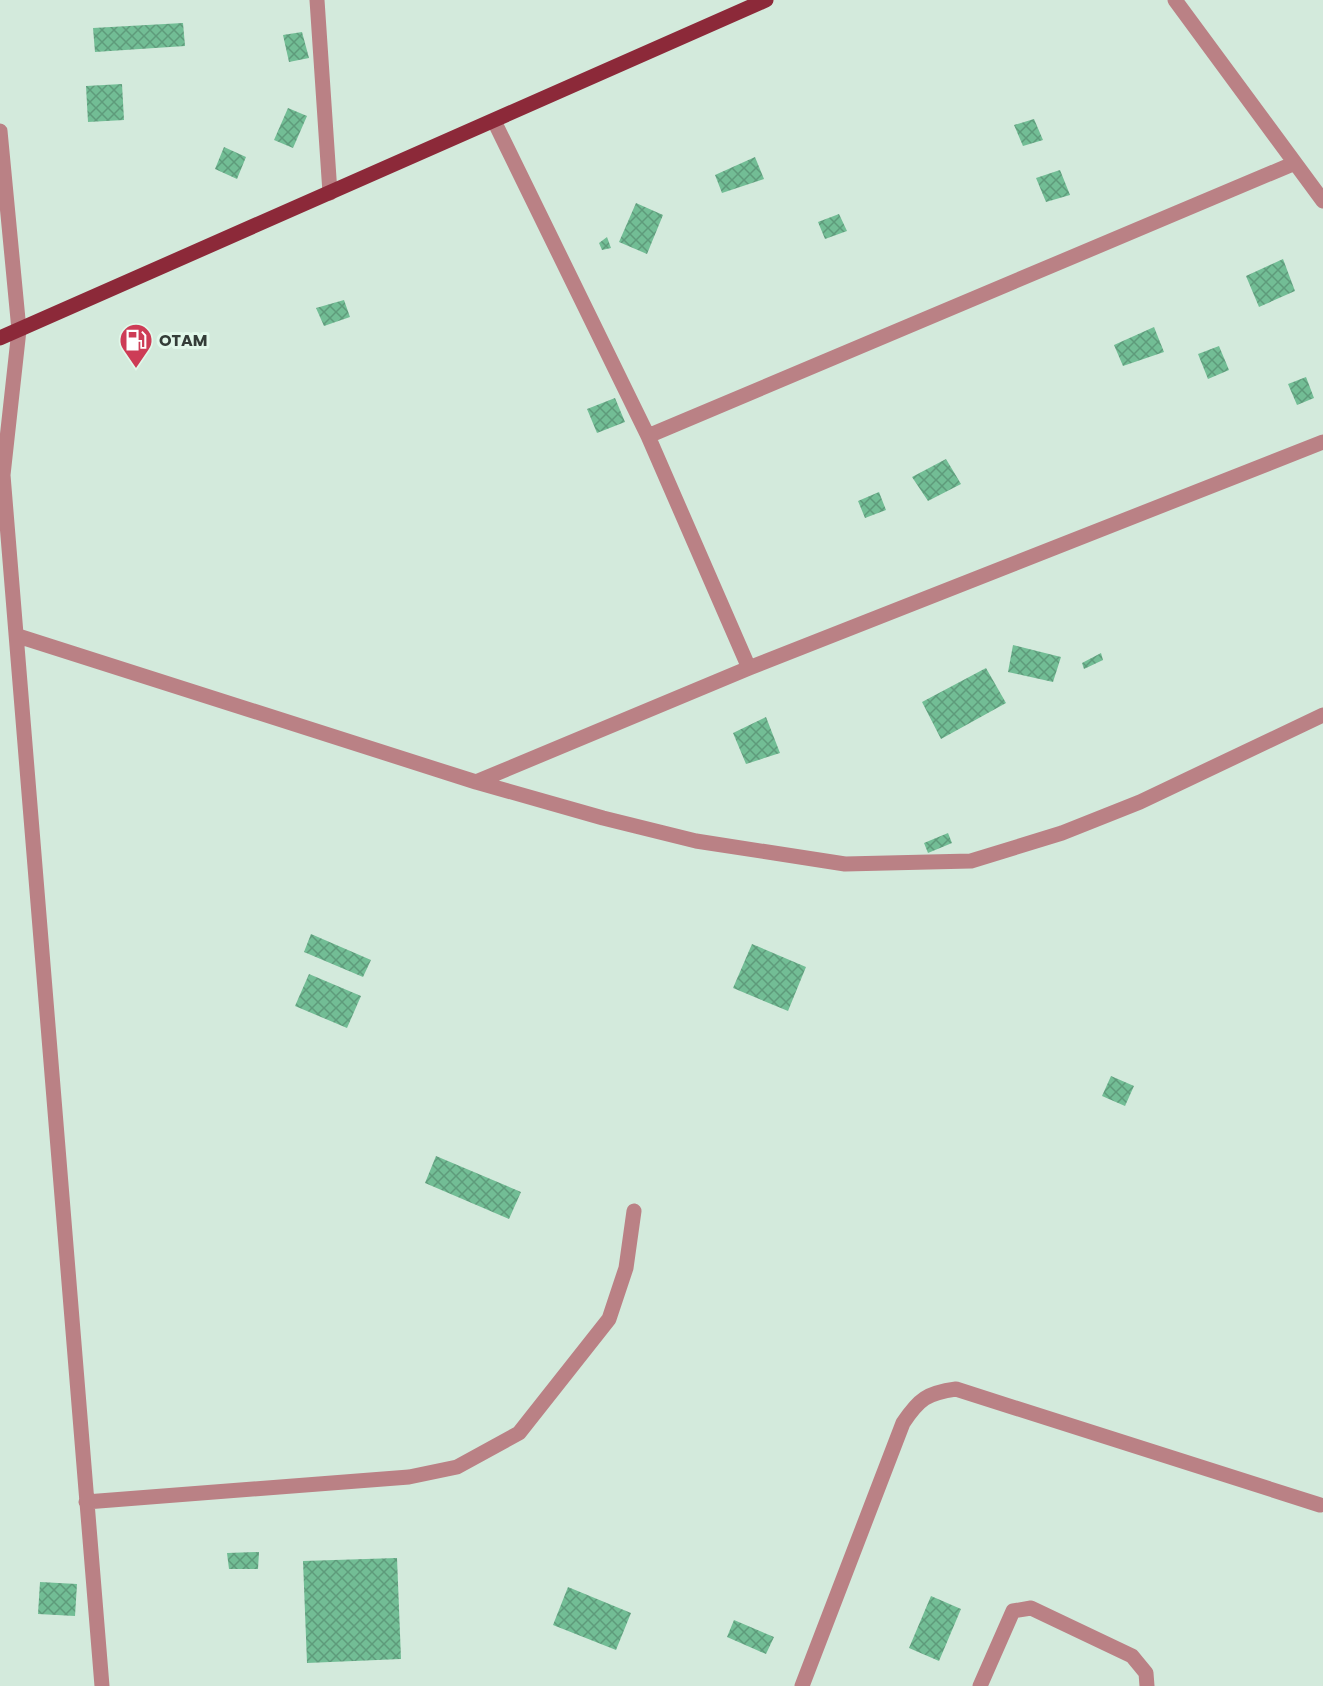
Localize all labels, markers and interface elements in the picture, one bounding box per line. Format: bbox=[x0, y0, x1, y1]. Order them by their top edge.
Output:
fuel station icon: OTAM bbox=[118, 322, 154, 369]
place label: OTAM bbox=[159, 329, 208, 352]

